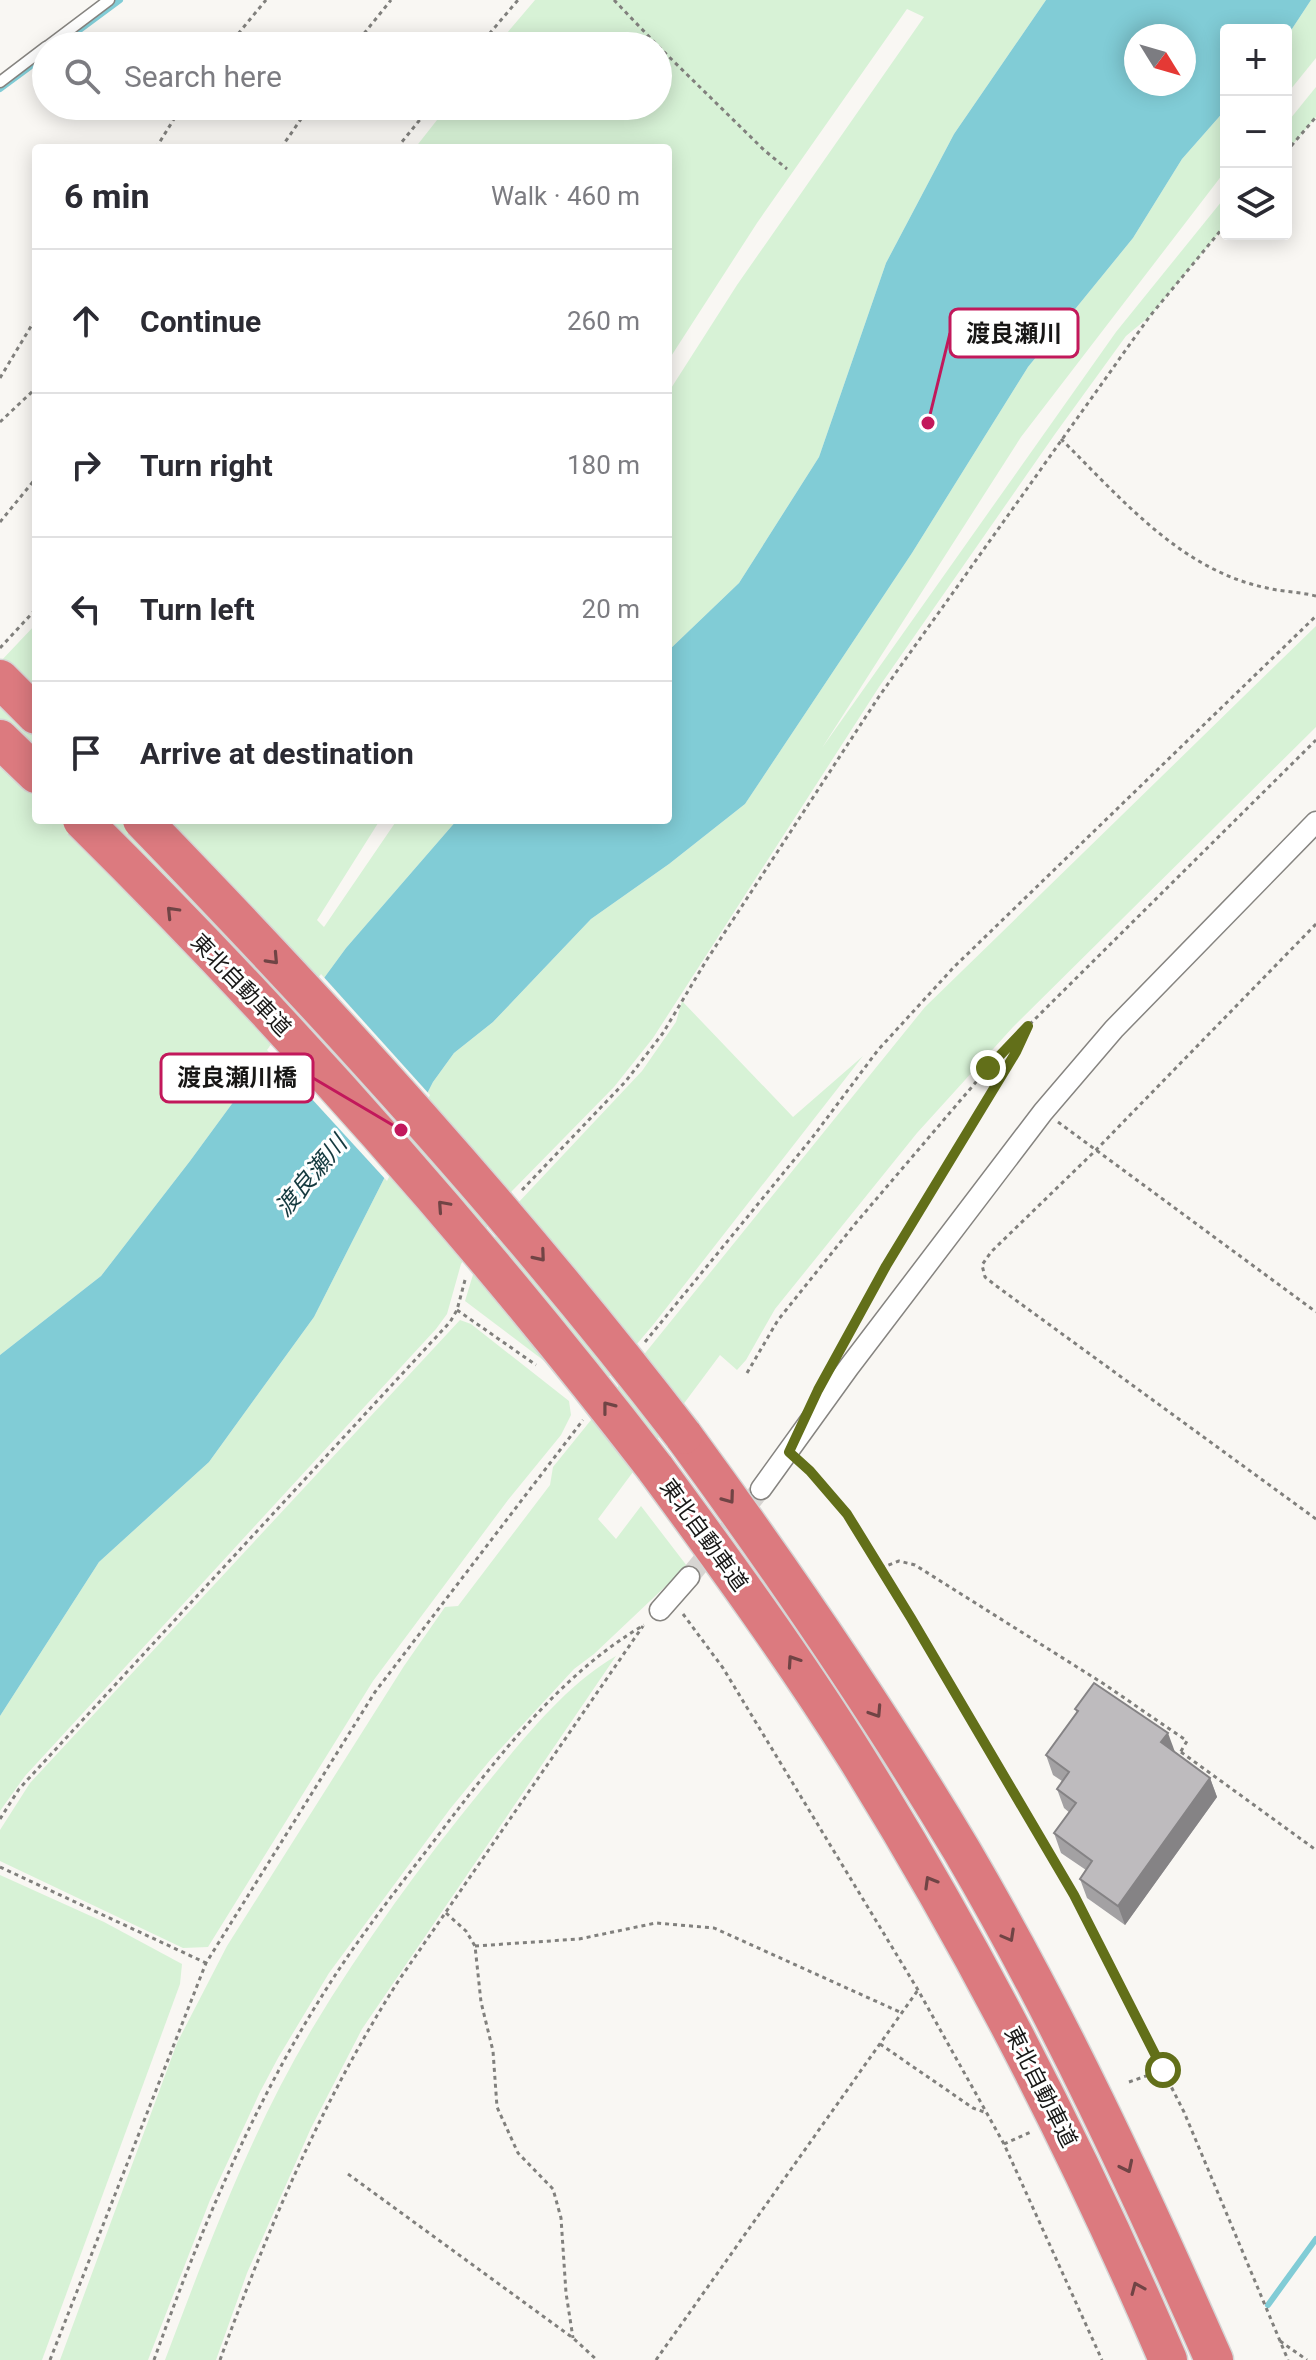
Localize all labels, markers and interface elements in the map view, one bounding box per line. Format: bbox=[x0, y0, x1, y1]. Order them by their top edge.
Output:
north arrow bbox=[1124, 24, 1196, 96]
map controls bbox=[1220, 24, 1292, 240]
button: + bbox=[1220, 24, 1292, 96]
search box bbox=[32, 32, 672, 120]
icon: search bbox=[60, 54, 104, 98]
text: Search here bbox=[124, 59, 282, 94]
button: − bbox=[1220, 96, 1292, 168]
button: layers bbox=[1220, 168, 1292, 240]
text: 6 min bbox=[64, 176, 149, 216]
text: Walk · 460 m bbox=[491, 181, 640, 211]
icon: ahead bbox=[64, 299, 108, 343]
text: Continue bbox=[140, 304, 261, 339]
text: 260 m bbox=[567, 306, 640, 336]
callout: 渡良瀬川 bbox=[950, 309, 1078, 357]
text: 渡良瀬川 bbox=[966, 320, 1062, 348]
icon: right bbox=[64, 443, 108, 487]
text: Turn right bbox=[140, 448, 273, 483]
text: 180 m bbox=[567, 450, 640, 480]
icon: left bbox=[64, 587, 108, 631]
text: Turn left bbox=[140, 592, 255, 627]
text: 20 m bbox=[582, 594, 640, 624]
icon: arrive bbox=[64, 731, 108, 775]
text: Arrive at destination bbox=[140, 736, 414, 771]
one-way arrow bbox=[166, 907, 181, 921]
street label: 東北自動車道 bbox=[186, 929, 296, 1041]
one-way arrow bbox=[263, 949, 277, 964]
route end bbox=[970, 1050, 1006, 1086]
callout: 渡良瀬川橋 bbox=[161, 1054, 313, 1102]
text: 渡良瀬川橋 bbox=[177, 1064, 297, 1092]
water label: 渡良瀬川 bbox=[269, 1128, 355, 1222]
one-way arrow bbox=[438, 1200, 452, 1215]
one-way arrow bbox=[530, 1246, 545, 1261]
one-way arrow bbox=[603, 1401, 617, 1416]
street label: 東北自動車道 bbox=[655, 1474, 753, 1596]
one-way arrow bbox=[719, 1489, 734, 1503]
one-way arrow bbox=[788, 1656, 803, 1670]
one-way arrow bbox=[867, 1703, 882, 1718]
one-way arrow bbox=[924, 1876, 940, 1891]
one-way arrow bbox=[999, 1927, 1014, 1942]
street label: 東北自動車道 bbox=[1000, 2023, 1082, 2151]
route start bbox=[1145, 2052, 1181, 2088]
one-way arrow bbox=[1117, 2159, 1133, 2173]
one-way arrow bbox=[1131, 2282, 1147, 2296]

